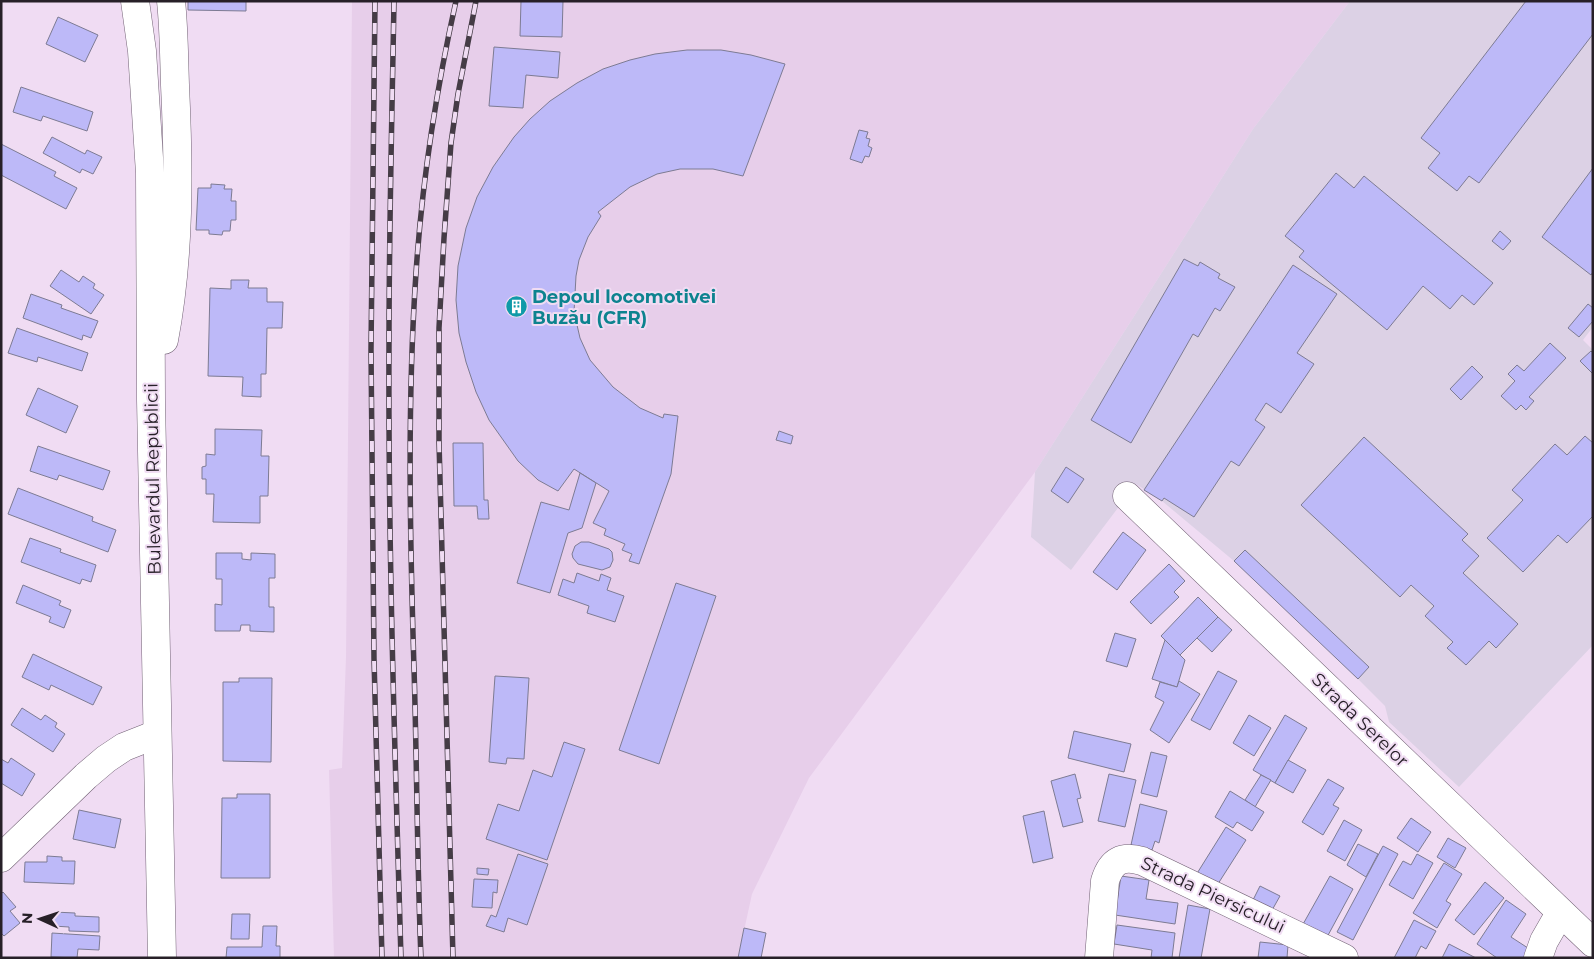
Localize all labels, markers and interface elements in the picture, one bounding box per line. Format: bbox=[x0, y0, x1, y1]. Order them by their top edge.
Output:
place label: Depoul locomotivei Buzău (CFR) bbox=[532, 286, 716, 329]
building icon: Depoul locomotivei Buzău (CFR) bbox=[504, 295, 528, 319]
street label: Bulevardul Republicii bbox=[140, 383, 166, 575]
street label: Strada Serelor bbox=[1307, 668, 1413, 772]
street label: Strada Piersicului bbox=[1137, 852, 1289, 938]
north arrow bbox=[15, 894, 65, 944]
text: N bbox=[18, 912, 36, 924]

